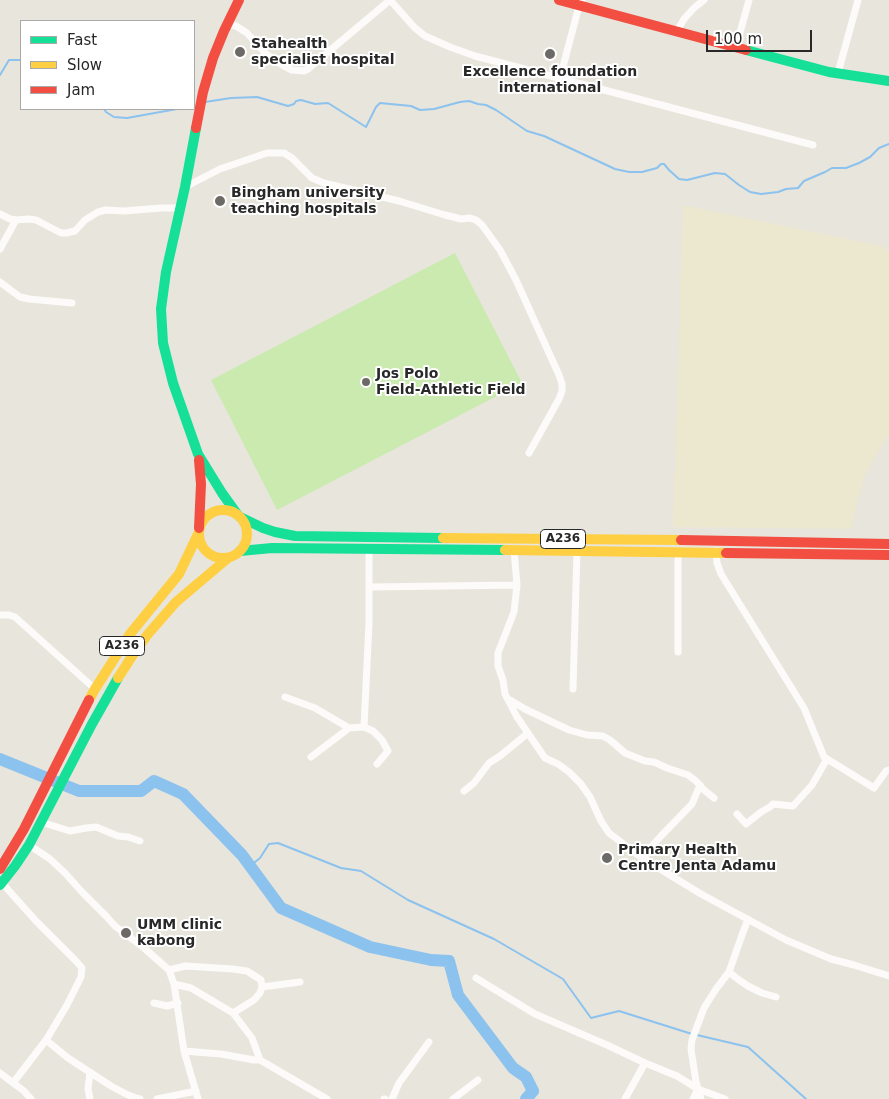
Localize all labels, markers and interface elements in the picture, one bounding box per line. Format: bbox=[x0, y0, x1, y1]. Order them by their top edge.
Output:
legend bbox=[20, 20, 195, 110]
scale bar bbox=[709, 20, 815, 52]
text: 100 m bbox=[714, 30, 762, 48]
text: Fast bbox=[67, 31, 97, 49]
place label: Stahealth specialist hospital bbox=[251, 36, 395, 68]
marker: Stahealth specialist hospital bbox=[233, 45, 247, 59]
marker: Excellence foundation international bbox=[543, 47, 557, 61]
text: Slow bbox=[67, 56, 102, 74]
place label: Excellence foundation international bbox=[463, 64, 637, 96]
text: Jam bbox=[67, 81, 95, 99]
place label: Bingham university teaching hospitals bbox=[231, 185, 385, 218]
marker: Bingham university teaching hospitals bbox=[213, 194, 227, 208]
place label: Jos Polo Field-Athletic Field bbox=[376, 366, 526, 398]
marker: Jos Polo Field-Athletic Field bbox=[360, 376, 372, 388]
road number: A236 bbox=[540, 530, 586, 548]
road number: A236 bbox=[100, 636, 144, 656]
place label: Primary Health Centre Jenta Adamu bbox=[618, 842, 776, 874]
marker: Primary Health Centre Jenta Adamu bbox=[600, 851, 614, 865]
place label: UMM clinic kabong bbox=[137, 917, 222, 950]
marker: UMM clinic kabong bbox=[119, 926, 133, 940]

